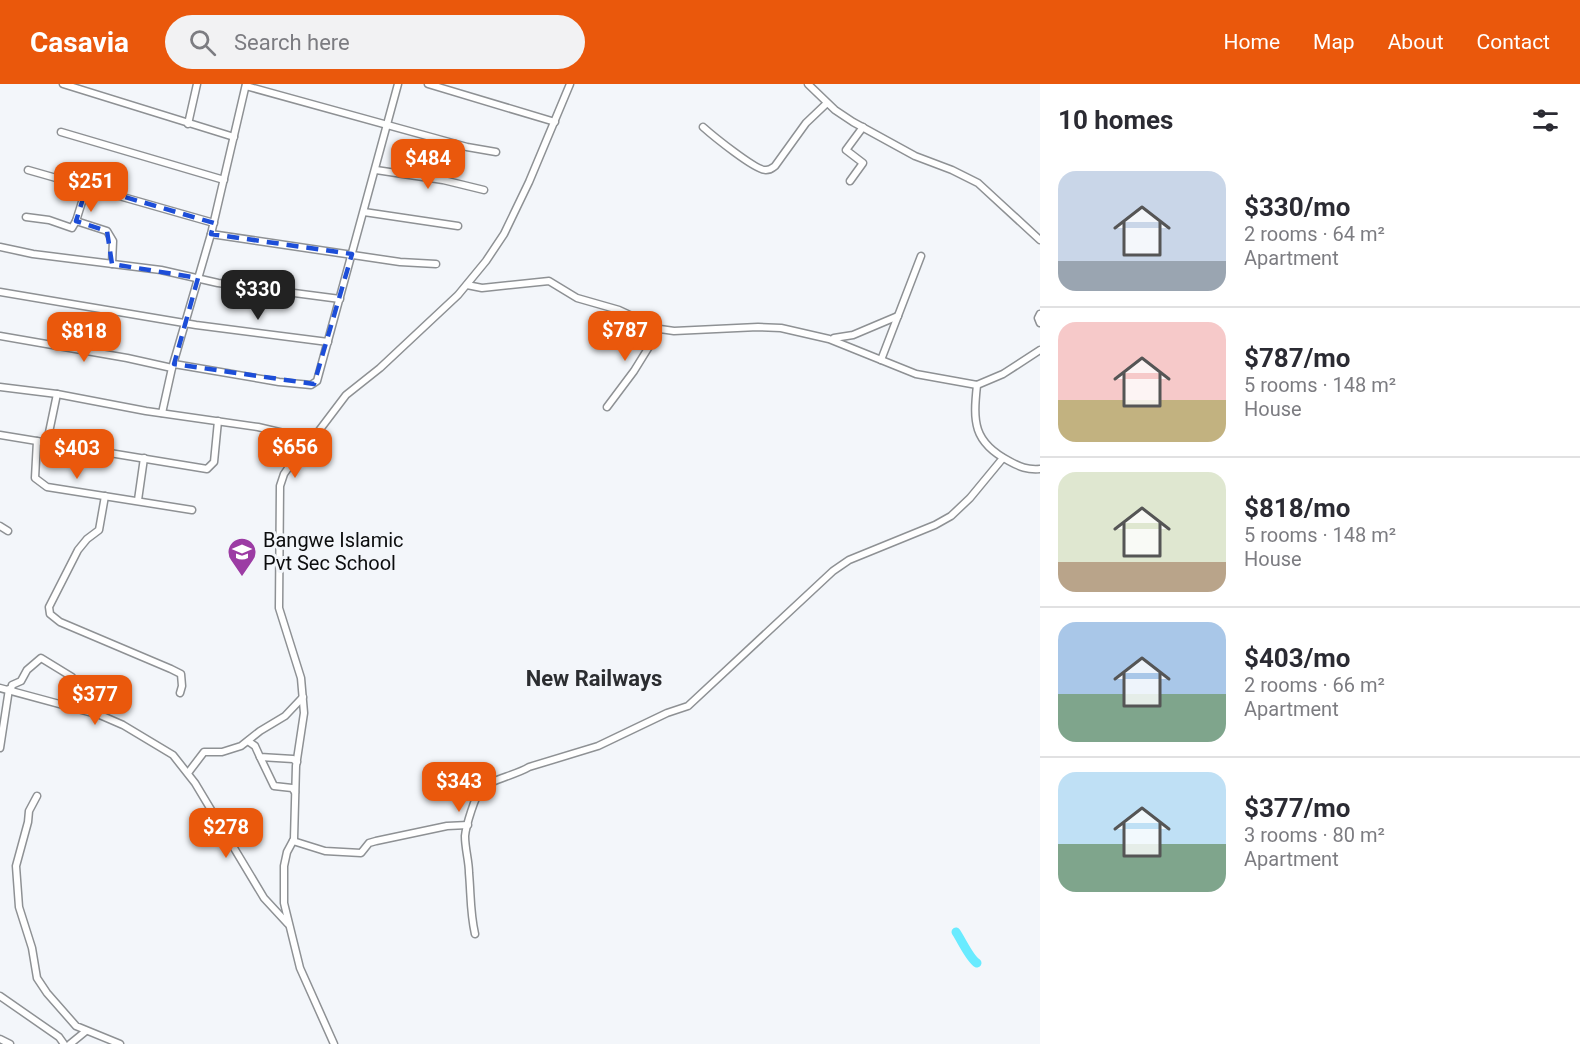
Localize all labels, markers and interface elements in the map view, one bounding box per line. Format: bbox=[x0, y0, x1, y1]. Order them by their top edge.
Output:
search box bbox=[165, 15, 585, 69]
text: Casavia bbox=[30, 26, 129, 59]
icon: search bbox=[186, 26, 219, 59]
text: Search here bbox=[234, 30, 350, 55]
text: Home bbox=[1224, 30, 1280, 54]
text: Map bbox=[1313, 30, 1355, 54]
text: About bbox=[1388, 30, 1444, 54]
text: Contact bbox=[1477, 30, 1550, 54]
icon: filters bbox=[1529, 104, 1562, 137]
text: 10 homes bbox=[1058, 105, 1173, 135]
pin: $484 bbox=[392, 139, 464, 190]
text: $484 bbox=[405, 146, 451, 170]
pin: $251 bbox=[55, 162, 127, 213]
text: $251 bbox=[68, 169, 114, 193]
text: $330/mo bbox=[1244, 192, 1351, 222]
icon: home bbox=[1106, 195, 1178, 267]
text: 2 rooms · 64 m² bbox=[1244, 222, 1385, 246]
text: Apartment bbox=[1244, 246, 1339, 270]
pin: $330 bbox=[222, 270, 294, 321]
text: $330 bbox=[235, 277, 281, 301]
pin: $787 bbox=[589, 311, 661, 362]
pin: $818 bbox=[48, 312, 120, 363]
text: $787 bbox=[602, 318, 648, 342]
text: $818 bbox=[61, 319, 107, 343]
text: $787/mo bbox=[1244, 343, 1351, 373]
icon: home bbox=[1106, 346, 1178, 418]
text: 5 rooms · 148 m² bbox=[1244, 373, 1396, 397]
text: House bbox=[1244, 397, 1302, 421]
pin: $656 bbox=[259, 428, 331, 479]
pin: $403 bbox=[41, 429, 113, 480]
text: $656 bbox=[272, 435, 318, 459]
text: $403 bbox=[54, 436, 100, 460]
text: $818/mo bbox=[1244, 493, 1351, 523]
icon: home bbox=[1106, 496, 1178, 568]
text: 5 rooms · 148 m² bbox=[1244, 523, 1396, 547]
place label: Bangwe Islamic Pvt Sec School bbox=[263, 528, 404, 575]
school or university icon: Bangwe Islamic Pvt Sec School bbox=[226, 536, 258, 578]
text: House bbox=[1244, 547, 1302, 571]
text: $403/mo bbox=[1244, 643, 1351, 673]
icon: home bbox=[1106, 646, 1178, 718]
district label: New Railways bbox=[526, 666, 662, 691]
text: 2 rooms · 66 m² bbox=[1244, 673, 1385, 697]
pin: $377 bbox=[59, 675, 131, 726]
text: $377 bbox=[72, 682, 118, 706]
text: Apartment bbox=[1244, 697, 1339, 721]
pin: $343 bbox=[423, 762, 495, 813]
text: $343 bbox=[436, 769, 482, 793]
text: $377/mo bbox=[1244, 793, 1351, 823]
icon: home bbox=[1106, 796, 1178, 868]
pin: $278 bbox=[190, 808, 262, 859]
text: $278 bbox=[203, 815, 249, 839]
text: 3 rooms · 80 m² bbox=[1244, 823, 1385, 847]
text: Apartment bbox=[1244, 847, 1339, 871]

